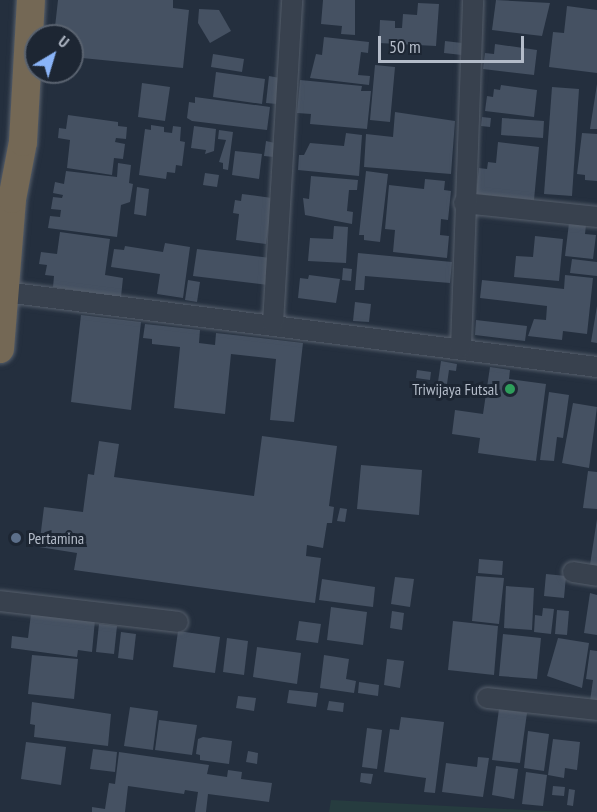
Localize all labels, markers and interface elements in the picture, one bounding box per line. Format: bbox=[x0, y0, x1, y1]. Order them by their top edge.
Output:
north arrow bbox=[24, 24, 84, 84]
scale bar bbox=[381, 24, 526, 62]
text: U bbox=[54, 31, 73, 52]
text: 50 m bbox=[389, 35, 421, 58]
place label: Triwijaya Futsal bbox=[412, 379, 498, 399]
marker: Triwijaya Futsal bbox=[503, 382, 517, 396]
place label: Pertamina bbox=[28, 528, 84, 548]
marker: Pertamina bbox=[9, 531, 23, 545]

